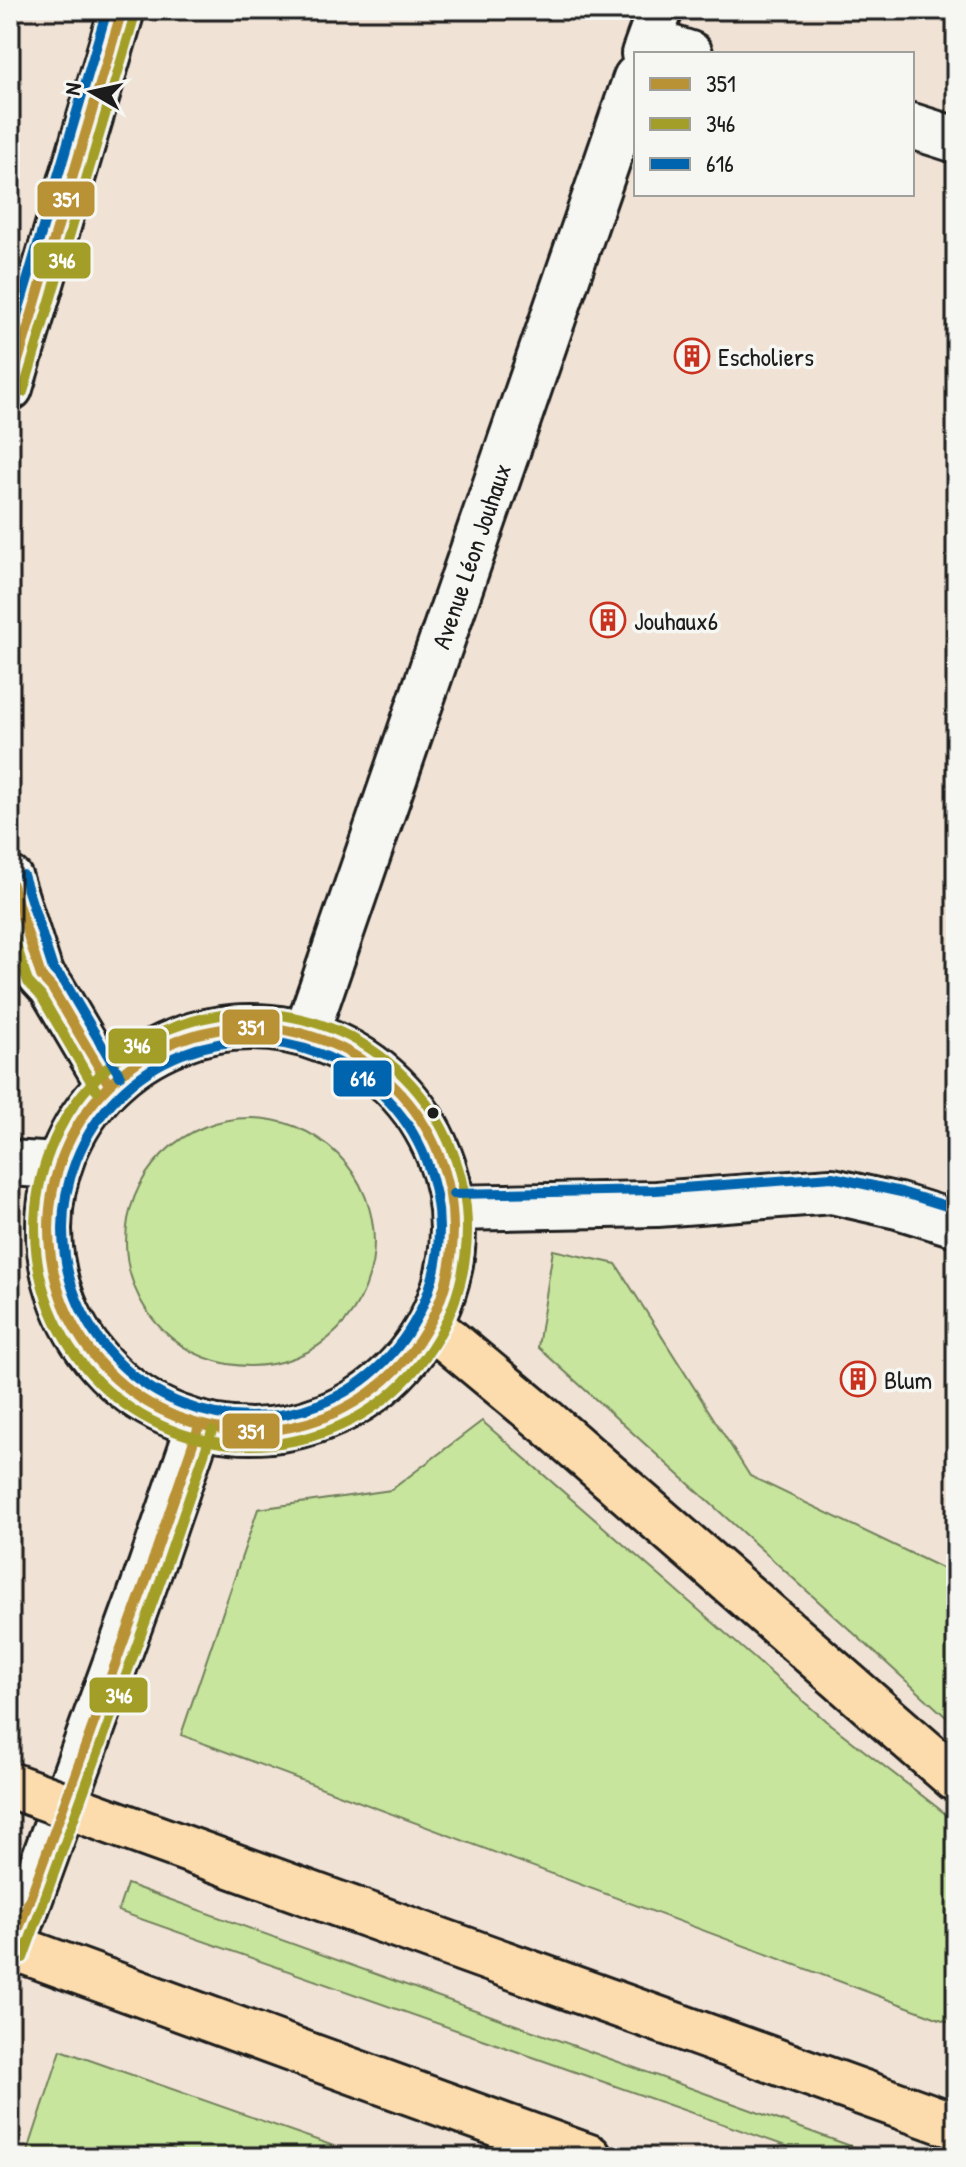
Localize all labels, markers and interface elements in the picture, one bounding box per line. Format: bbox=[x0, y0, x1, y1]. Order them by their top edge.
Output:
north arrow bbox=[52, 52, 132, 132]
legend bbox=[634, 52, 914, 196]
text: 351 bbox=[706, 67, 736, 99]
text: N bbox=[57, 80, 88, 97]
text: 346 bbox=[706, 107, 735, 139]
text: 616 bbox=[706, 147, 734, 179]
line badge: 351 bbox=[36, 180, 96, 218]
text: 351 bbox=[52, 184, 80, 214]
line badge: 346 bbox=[32, 241, 92, 280]
text: 346 bbox=[49, 245, 76, 275]
building icon: Escholiers bbox=[673, 337, 711, 375]
place label: Escholiers bbox=[718, 339, 814, 374]
street label: Avenue Léon Jouhaux bbox=[423, 459, 519, 653]
building icon: Jouhaux6 bbox=[589, 601, 627, 639]
place label: Jouhaux6 bbox=[634, 603, 718, 638]
line badge: 351 bbox=[221, 1008, 281, 1046]
text: 351 bbox=[237, 1012, 265, 1042]
line badge: 346 bbox=[107, 1027, 168, 1065]
text: 346 bbox=[124, 1030, 151, 1060]
line badge: 616 bbox=[332, 1059, 393, 1098]
text: 616 bbox=[350, 1063, 376, 1093]
unlabelled marker bbox=[425, 1105, 441, 1121]
building icon: Blum bbox=[839, 1360, 877, 1398]
place label: Blum bbox=[884, 1362, 932, 1397]
line badge: 351 bbox=[221, 1412, 281, 1450]
text: 351 bbox=[237, 1416, 265, 1446]
line badge: 346 bbox=[88, 1676, 149, 1714]
text: 346 bbox=[106, 1680, 133, 1710]

